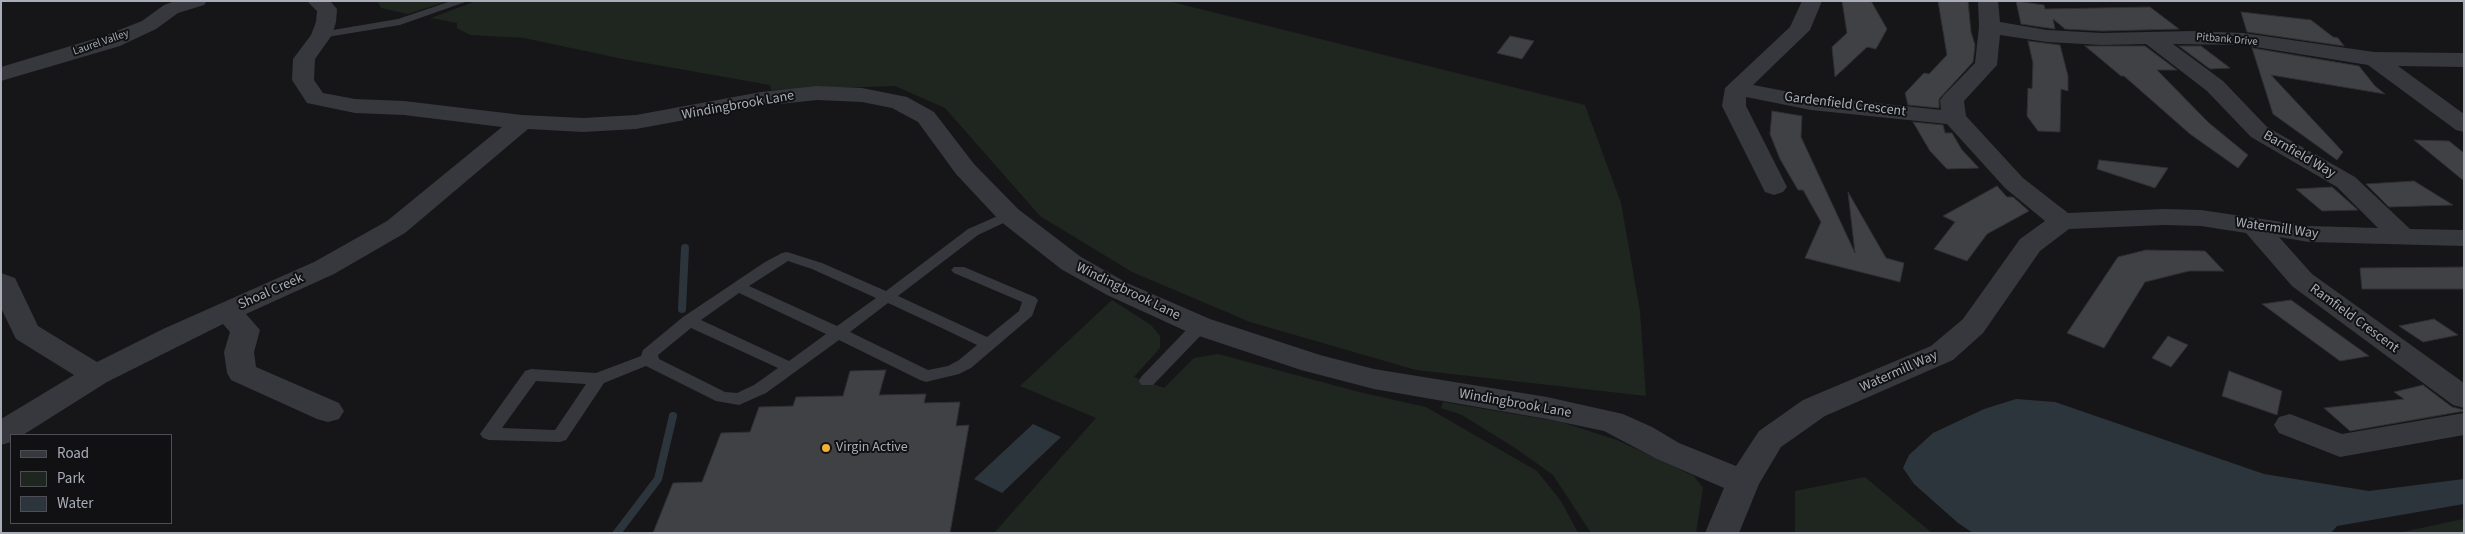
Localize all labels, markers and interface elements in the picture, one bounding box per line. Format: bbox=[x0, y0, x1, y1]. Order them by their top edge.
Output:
street label: Laurel Valley bbox=[71, 27, 131, 59]
street label: Pitbank Drive bbox=[2196, 31, 2258, 49]
street label: Windingbrook Lane bbox=[680, 88, 796, 124]
street label: Gardenfield Crescent bbox=[1783, 89, 1907, 121]
street label: Barnfield Way bbox=[2260, 128, 2338, 182]
street label: Watermill Way bbox=[2235, 215, 2319, 243]
street label: Windingbrook Lane bbox=[1073, 259, 1183, 325]
street label: Shoal Creek bbox=[236, 270, 306, 314]
street label: Ramfield Crescent bbox=[2306, 281, 2402, 357]
street label: Watermill Way bbox=[1858, 347, 1940, 397]
street label: Windingbrook Lane bbox=[1457, 386, 1573, 422]
legend bbox=[10, 434, 172, 524]
place label: Virgin Active bbox=[836, 440, 908, 456]
marker: Virgin Active bbox=[820, 442, 832, 454]
text: Road bbox=[57, 443, 89, 464]
text: Park bbox=[57, 468, 85, 489]
text: Water bbox=[57, 493, 93, 514]

